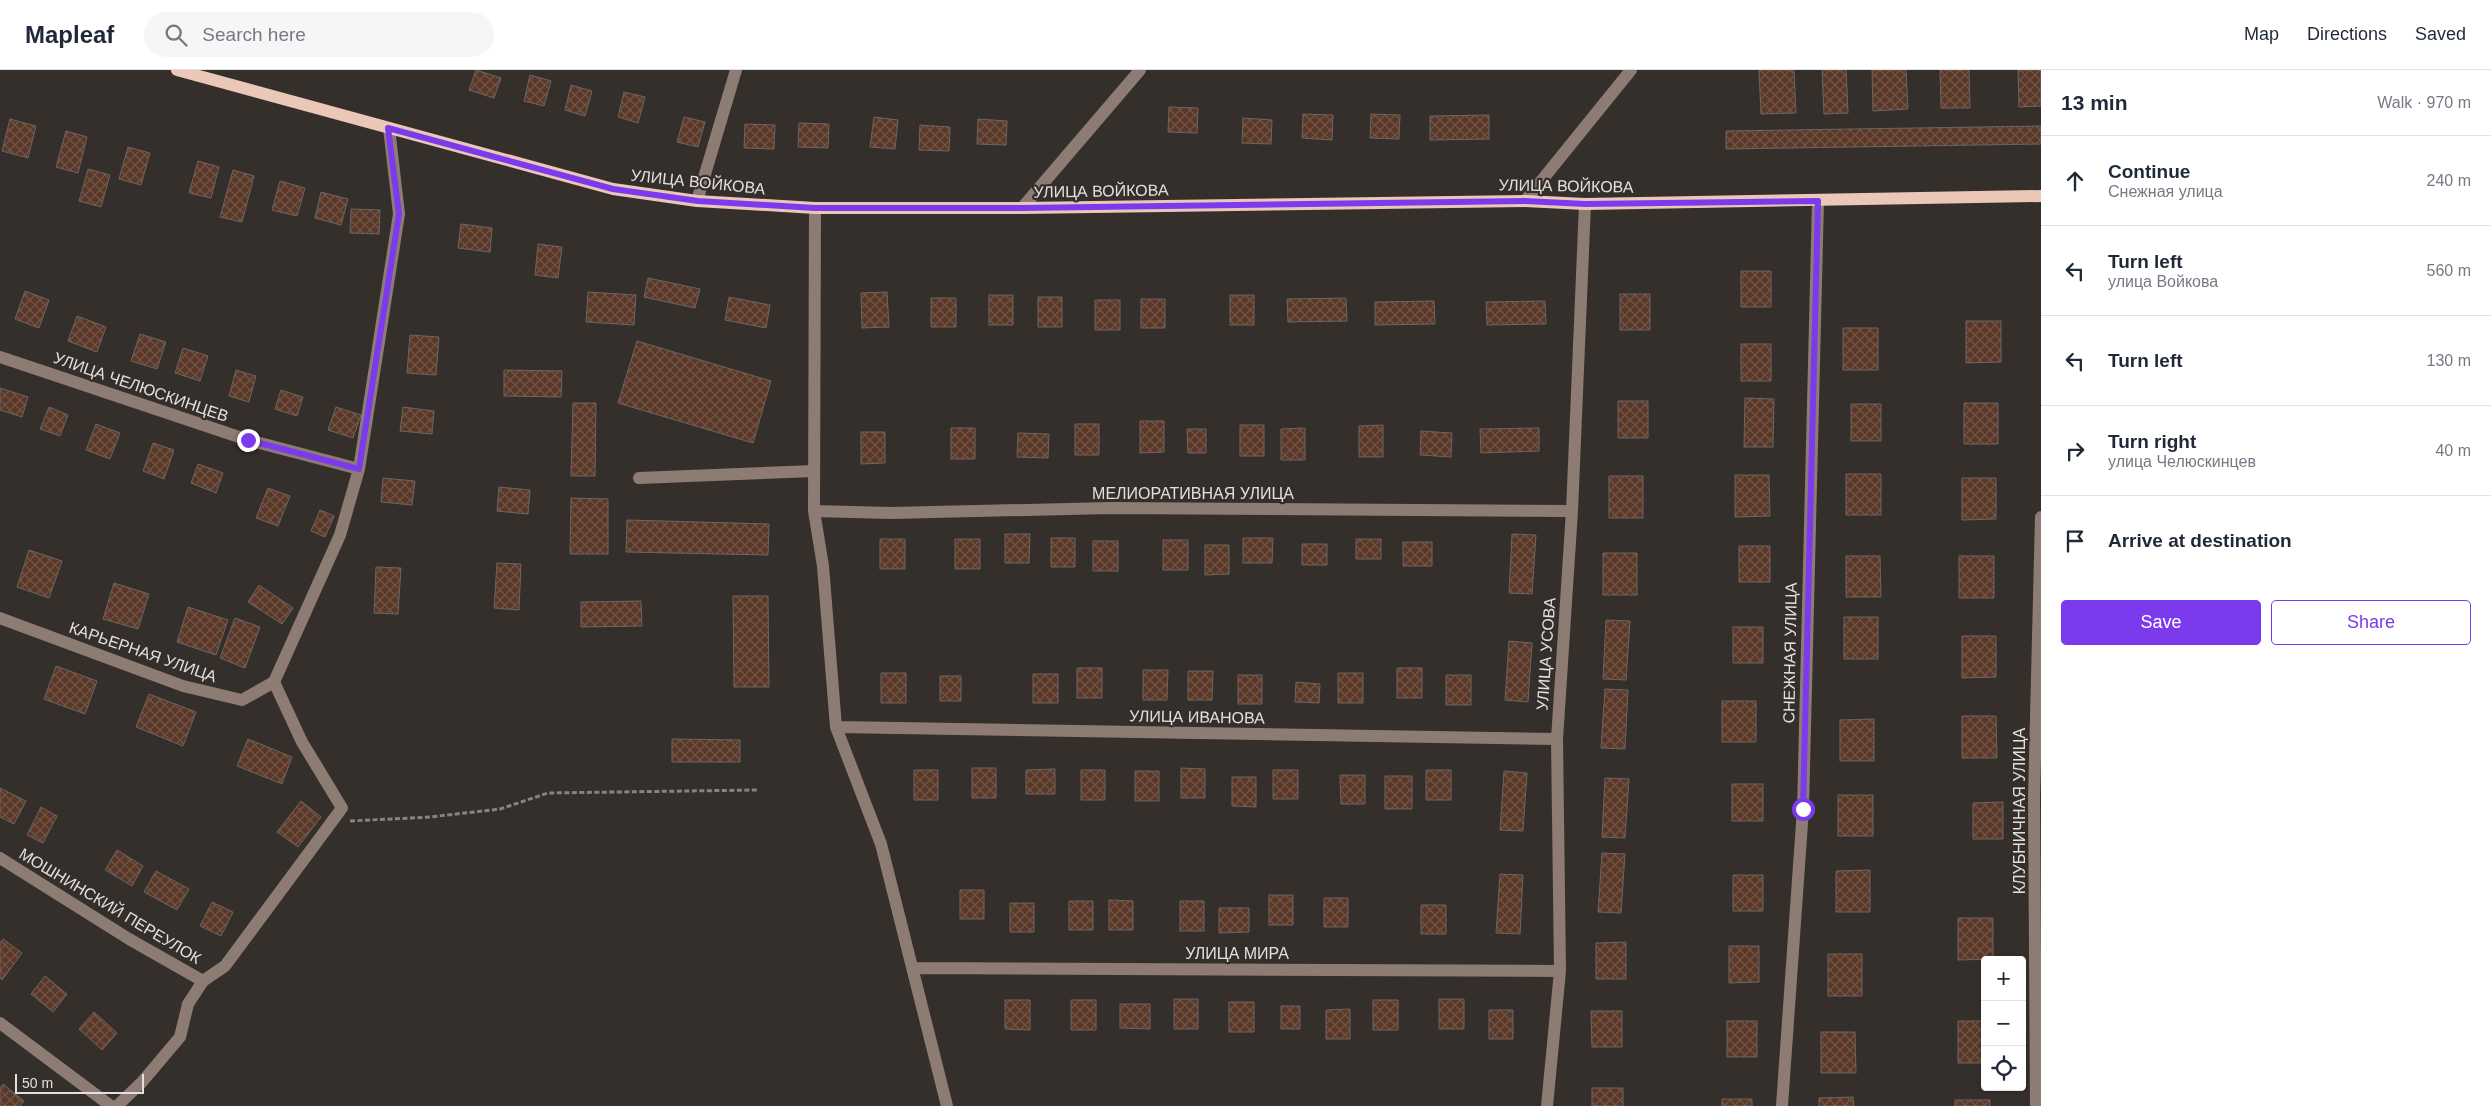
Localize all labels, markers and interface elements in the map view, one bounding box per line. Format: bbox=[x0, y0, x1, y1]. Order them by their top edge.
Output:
search box bbox=[144, 12, 494, 57]
text: Mapleaf bbox=[25, 21, 114, 48]
icon: search bbox=[162, 21, 190, 49]
text: Search here bbox=[202, 24, 306, 45]
text: Map bbox=[2244, 24, 2279, 44]
text: Directions bbox=[2307, 24, 2387, 44]
text: Saved bbox=[2415, 24, 2466, 44]
text: 13 min bbox=[2061, 91, 2128, 114]
text: Walk · 970 m bbox=[2377, 94, 2471, 111]
text: Continue bbox=[2108, 161, 2190, 182]
street label: УЛИЦА ВОЙКОВА bbox=[630, 165, 766, 198]
icon: ahead bbox=[2061, 167, 2089, 195]
text: 240 m bbox=[2427, 172, 2471, 189]
street label: УЛИЦА ВОЙКОВА bbox=[1498, 175, 1634, 196]
street label: УЛИЦА ВОЙКОВА bbox=[1033, 180, 1169, 201]
text: Снежная улица bbox=[2108, 183, 2223, 200]
text: Turn left bbox=[2108, 251, 2183, 272]
icon: left bbox=[2061, 257, 2089, 285]
text: 560 m bbox=[2427, 262, 2471, 279]
text: улица Войкова bbox=[2108, 273, 2218, 290]
icon: left bbox=[2061, 347, 2089, 375]
street label: УЛИЦА ЧЕЛЮСКИНЦЕВ bbox=[51, 349, 231, 425]
text: Turn left bbox=[2108, 350, 2183, 371]
text: 130 m bbox=[2427, 352, 2471, 369]
route end bbox=[237, 429, 260, 452]
text: Turn right bbox=[2108, 431, 2196, 452]
icon: right bbox=[2061, 437, 2089, 465]
text: 40 m bbox=[2435, 442, 2471, 459]
text: улица Челюскинцев bbox=[2108, 453, 2256, 470]
street label: МЕЛИОРАТИВНАЯ УЛИЦА bbox=[1092, 485, 1294, 502]
icon: arrive bbox=[2061, 527, 2089, 555]
text: Arrive at destination bbox=[2108, 530, 2292, 551]
street label: СНЕЖНАЯ УЛИЦА bbox=[1780, 582, 1800, 724]
street label: УЛИЦА УСОВА bbox=[1534, 597, 1558, 711]
button: Save bbox=[2061, 600, 2261, 645]
button: Share bbox=[2271, 600, 2471, 645]
street label: КАРЬЕРНАЯ УЛИЦА bbox=[67, 619, 219, 685]
street label: УЛИЦА ИВАНОВА bbox=[1129, 707, 1265, 727]
street label: КЛУБНИЧНАЯ УЛИЦА bbox=[2011, 727, 2028, 894]
route start bbox=[1792, 798, 1815, 821]
street label: МОШНИНСКИЙ ПЕРЕУЛОК bbox=[16, 844, 205, 967]
street label: УЛИЦА МИРА bbox=[1185, 945, 1289, 962]
map controls bbox=[1981, 956, 2026, 1091]
button: + bbox=[1981, 956, 2026, 1001]
button: − bbox=[1981, 1001, 2026, 1046]
button: locate bbox=[1981, 1046, 2026, 1091]
scale bar bbox=[15, 1071, 144, 1094]
text: 50 m bbox=[22, 1075, 53, 1091]

